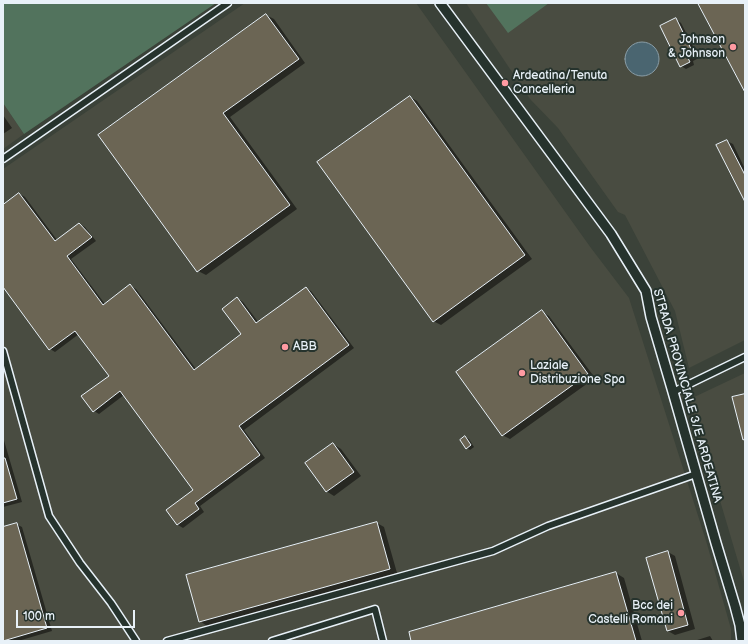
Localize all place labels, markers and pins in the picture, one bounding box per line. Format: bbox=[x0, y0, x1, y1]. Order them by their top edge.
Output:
place label: Johnson & Johnson bbox=[668, 33, 725, 61]
marker: Johnson & Johnson bbox=[728, 42, 738, 52]
place label: Ardeatina/Tenuta Cancelleria bbox=[513, 69, 607, 97]
marker: Ardeatina/Tenuta Cancelleria bbox=[500, 78, 510, 88]
place label: ABB bbox=[293, 340, 317, 354]
marker: ABB bbox=[280, 342, 290, 352]
place label: Laziale Distribuzione Spa bbox=[530, 359, 625, 387]
marker: Laziale Distribuzione Spa bbox=[517, 368, 527, 378]
place label: Bcc dei Castelli Romani bbox=[588, 599, 673, 627]
marker: Bcc dei Castelli Romani bbox=[676, 608, 686, 618]

